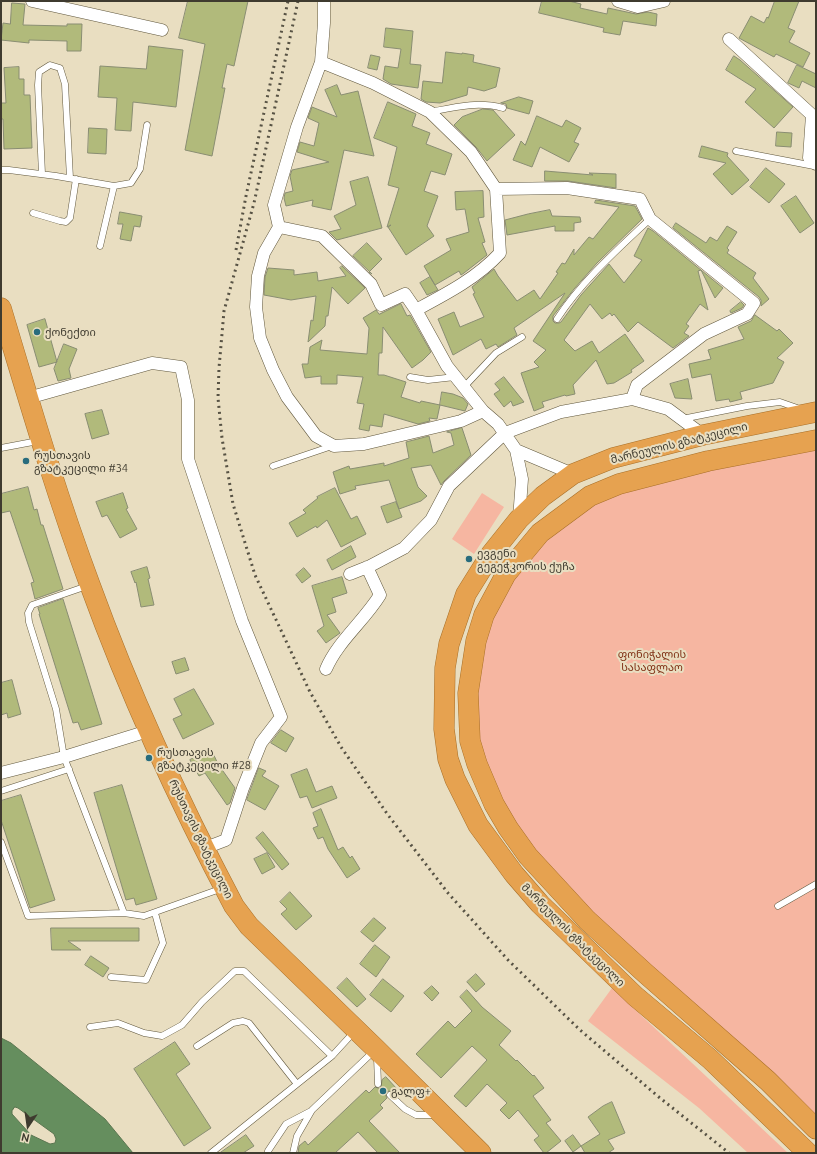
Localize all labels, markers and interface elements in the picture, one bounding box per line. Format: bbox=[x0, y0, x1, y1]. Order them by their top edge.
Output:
place label: ქონექთი bbox=[45, 325, 96, 339]
marker: ქონექთი bbox=[32, 327, 42, 337]
street label: მარნეულის გზატკეცილი bbox=[609, 420, 749, 466]
place label: რუსთავის გზატკეცილი #34 bbox=[34, 448, 128, 474]
marker: რუსთავის გზატკეცილი #34 bbox=[21, 456, 31, 466]
place label: ევგენი გეგეჭკორის ქუჩა bbox=[477, 546, 575, 572]
marker: ევგენი გეგეჭკორის ქუჩა bbox=[464, 554, 474, 564]
park label: ფონიჭალის სასაფლაო bbox=[618, 647, 686, 673]
place label: რუსთავის გზატკეცილი #28 bbox=[157, 745, 251, 771]
marker: რუსთავის გზატკეცილი #28 bbox=[144, 753, 154, 763]
street label: რუსთავის გზატკეცილი bbox=[166, 777, 236, 901]
street label: მარნეულის გზატკეცილი bbox=[519, 881, 627, 989]
place label: გალფ+ bbox=[391, 1084, 431, 1098]
marker: გალფ+ bbox=[378, 1086, 388, 1096]
north arrow bbox=[8, 1106, 48, 1146]
text: N bbox=[20, 1131, 31, 1144]

